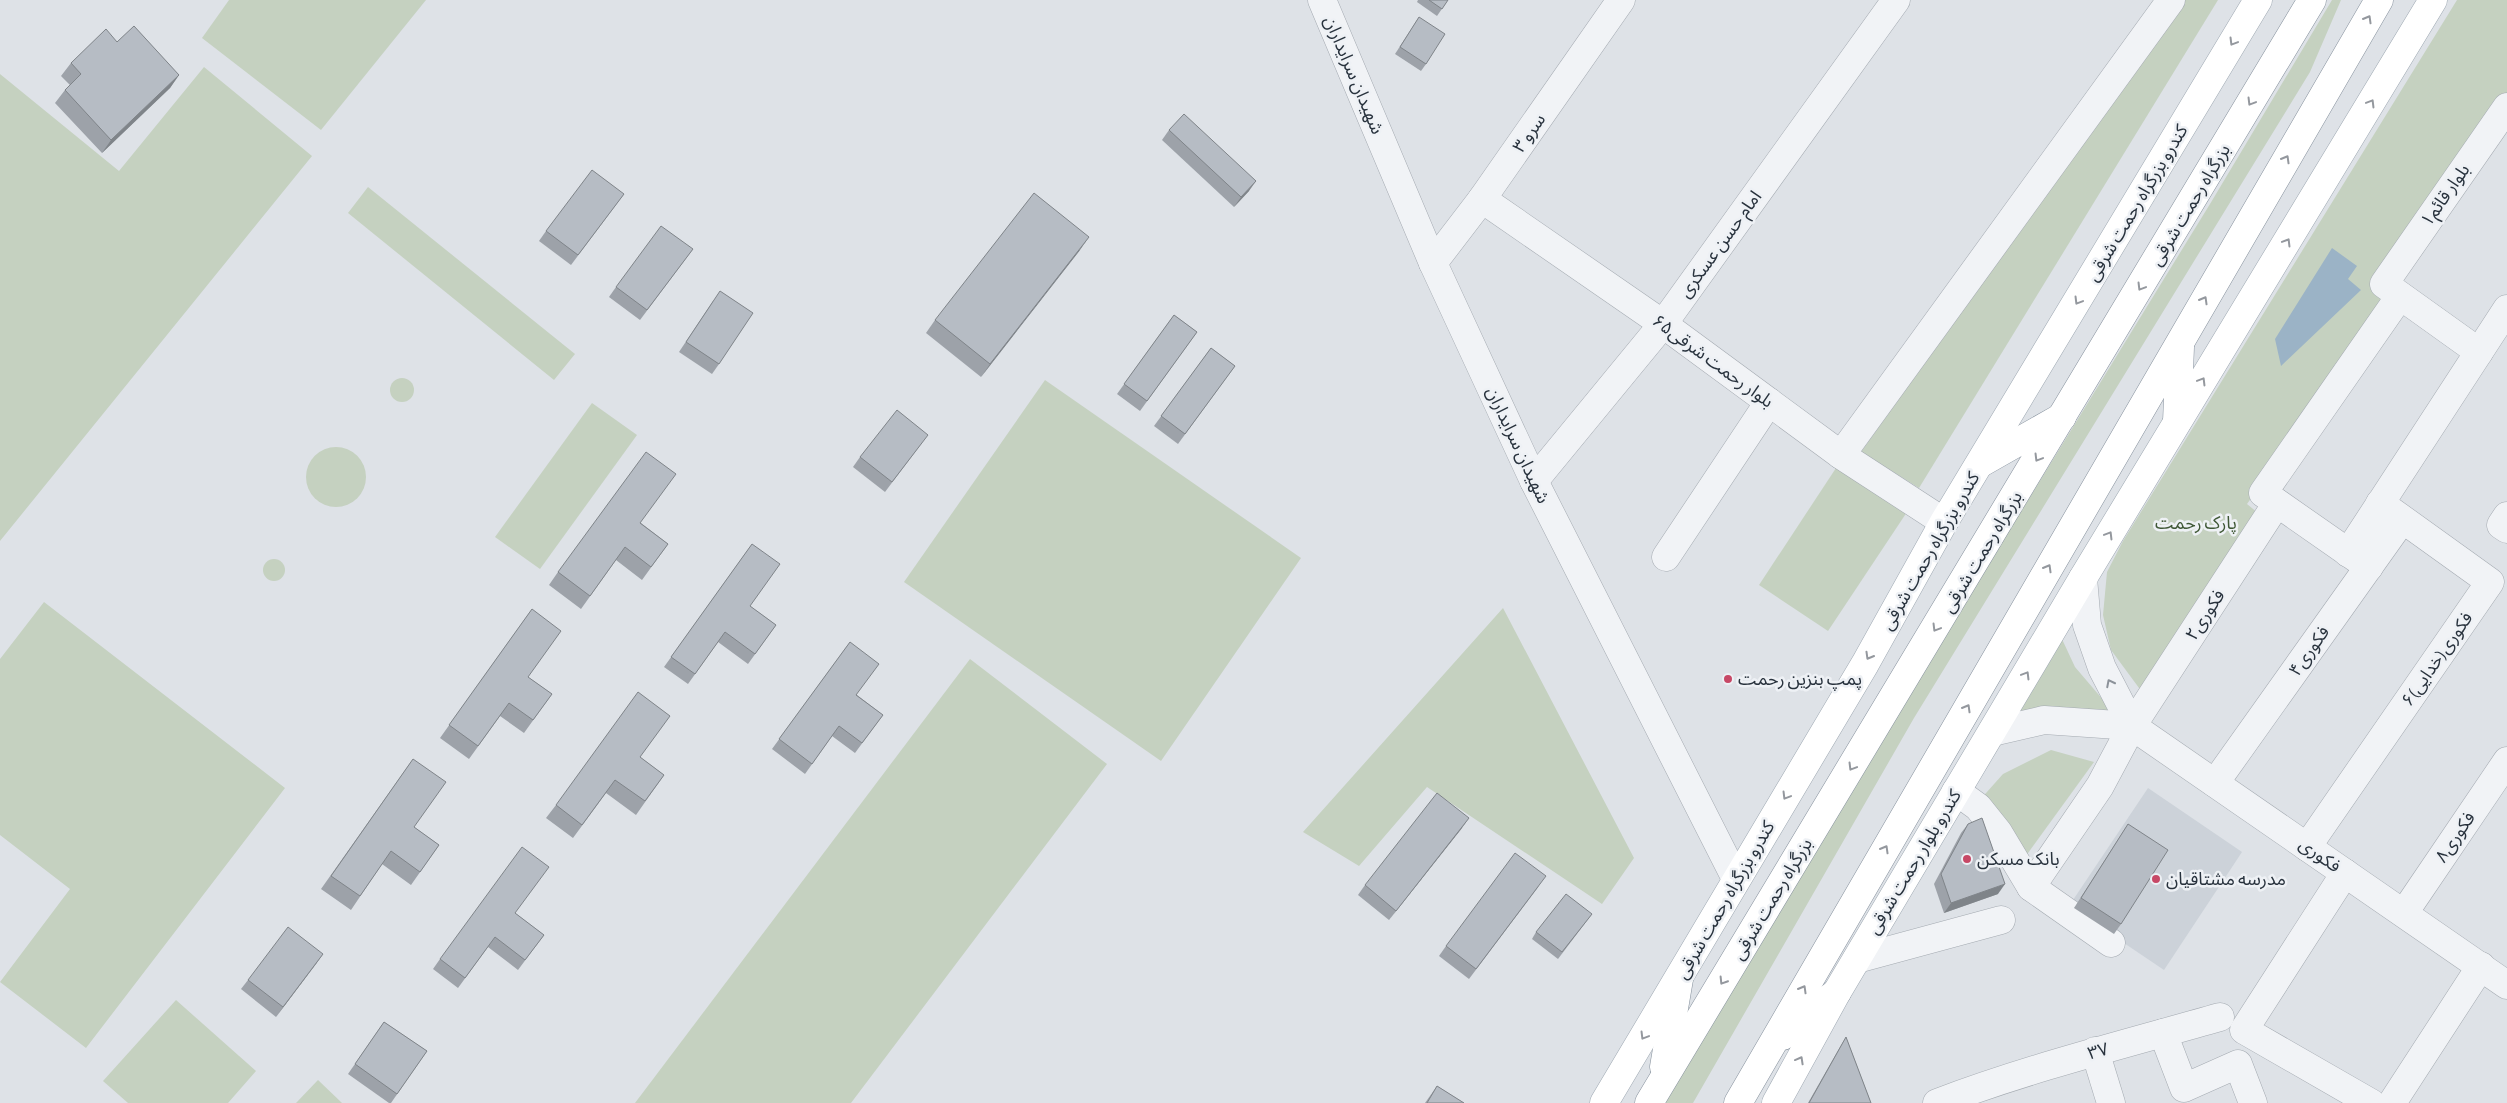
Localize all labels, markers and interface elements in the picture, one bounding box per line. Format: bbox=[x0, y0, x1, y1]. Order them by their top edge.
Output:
street label: شهیدان سرایداران bbox=[1319, 14, 1386, 137]
one-way arrow bbox=[2362, 15, 2372, 24]
one-way arrow bbox=[2229, 36, 2239, 45]
one-way arrow bbox=[2247, 97, 2257, 106]
one-way arrow bbox=[2364, 99, 2374, 108]
street label: سرو ۳ bbox=[1510, 111, 1550, 157]
street label: کندرو بزرگراه رحمت شرقی bbox=[2082, 121, 2192, 285]
street label: بزرگراه رحمت شرقی bbox=[2145, 140, 2235, 270]
one-way arrow bbox=[2280, 156, 2290, 165]
street label: بلوار قائم۱ bbox=[2418, 161, 2476, 232]
street label: امام حسن عسکری bbox=[1676, 188, 1769, 304]
one-way arrow bbox=[2280, 238, 2290, 247]
one-way arrow bbox=[2137, 281, 2147, 290]
one-way arrow bbox=[2074, 296, 2084, 305]
one-way arrow bbox=[2198, 296, 2208, 305]
street label: بلوار رحمت شرقی۶۵ bbox=[1648, 312, 1776, 412]
one-way arrow bbox=[2196, 377, 2206, 386]
street label: شهیدان سرایداران bbox=[1481, 384, 1552, 507]
one-way arrow bbox=[2035, 453, 2045, 462]
street label: کندرو بزرگراه رحمت شرقی bbox=[1876, 468, 1984, 634]
street label: بزرگراه رحمت شرقی bbox=[1937, 487, 2027, 617]
park label: پارک رحمت bbox=[2155, 515, 2237, 534]
one-way arrow bbox=[2103, 532, 2112, 541]
one-way arrow bbox=[2042, 564, 2052, 573]
street label: فکوری۲ bbox=[2183, 587, 2230, 645]
street label: ۶فکوری(خدایی) bbox=[2399, 609, 2478, 710]
one-way arrow bbox=[1933, 622, 1943, 631]
street label: فکوری۴ bbox=[2286, 623, 2334, 680]
one-way arrow bbox=[1866, 651, 1876, 660]
place label: پمپ بنزین رحمت bbox=[1738, 671, 1862, 691]
one-way arrow bbox=[2019, 671, 2029, 680]
marker: پمپ بنزین رحمت bbox=[1722, 673, 1734, 685]
one-way arrow bbox=[2106, 679, 2116, 688]
one-way arrow bbox=[1960, 705, 1970, 714]
one-way arrow bbox=[1849, 761, 1859, 770]
street label: کندرو بلوار رحمت شرقی bbox=[1865, 787, 1966, 938]
one-way arrow bbox=[1782, 790, 1792, 799]
street label: فکوری۸ bbox=[2433, 809, 2480, 866]
street label: کندرو بزرگراه رحمت شرقی bbox=[1673, 818, 1780, 983]
street label: بزرگراه رحمت شرقی bbox=[1729, 835, 1817, 964]
street label: فکوری bbox=[2295, 835, 2343, 877]
one-way arrow bbox=[1879, 845, 1889, 854]
place label: بانک مسکن bbox=[1977, 851, 2059, 870]
marker: بانک مسکن bbox=[1961, 853, 1973, 865]
place label: مدرسه مشتاقیان bbox=[2166, 871, 2286, 890]
marker: مدرسه مشتاقیان bbox=[2150, 873, 2162, 885]
one-way arrow bbox=[1720, 975, 1730, 984]
one-way arrow bbox=[1797, 986, 1807, 995]
one-way arrow bbox=[1641, 1030, 1651, 1039]
street label: ۳۷ bbox=[2086, 1040, 2111, 1063]
one-way arrow bbox=[1793, 1057, 1803, 1066]

